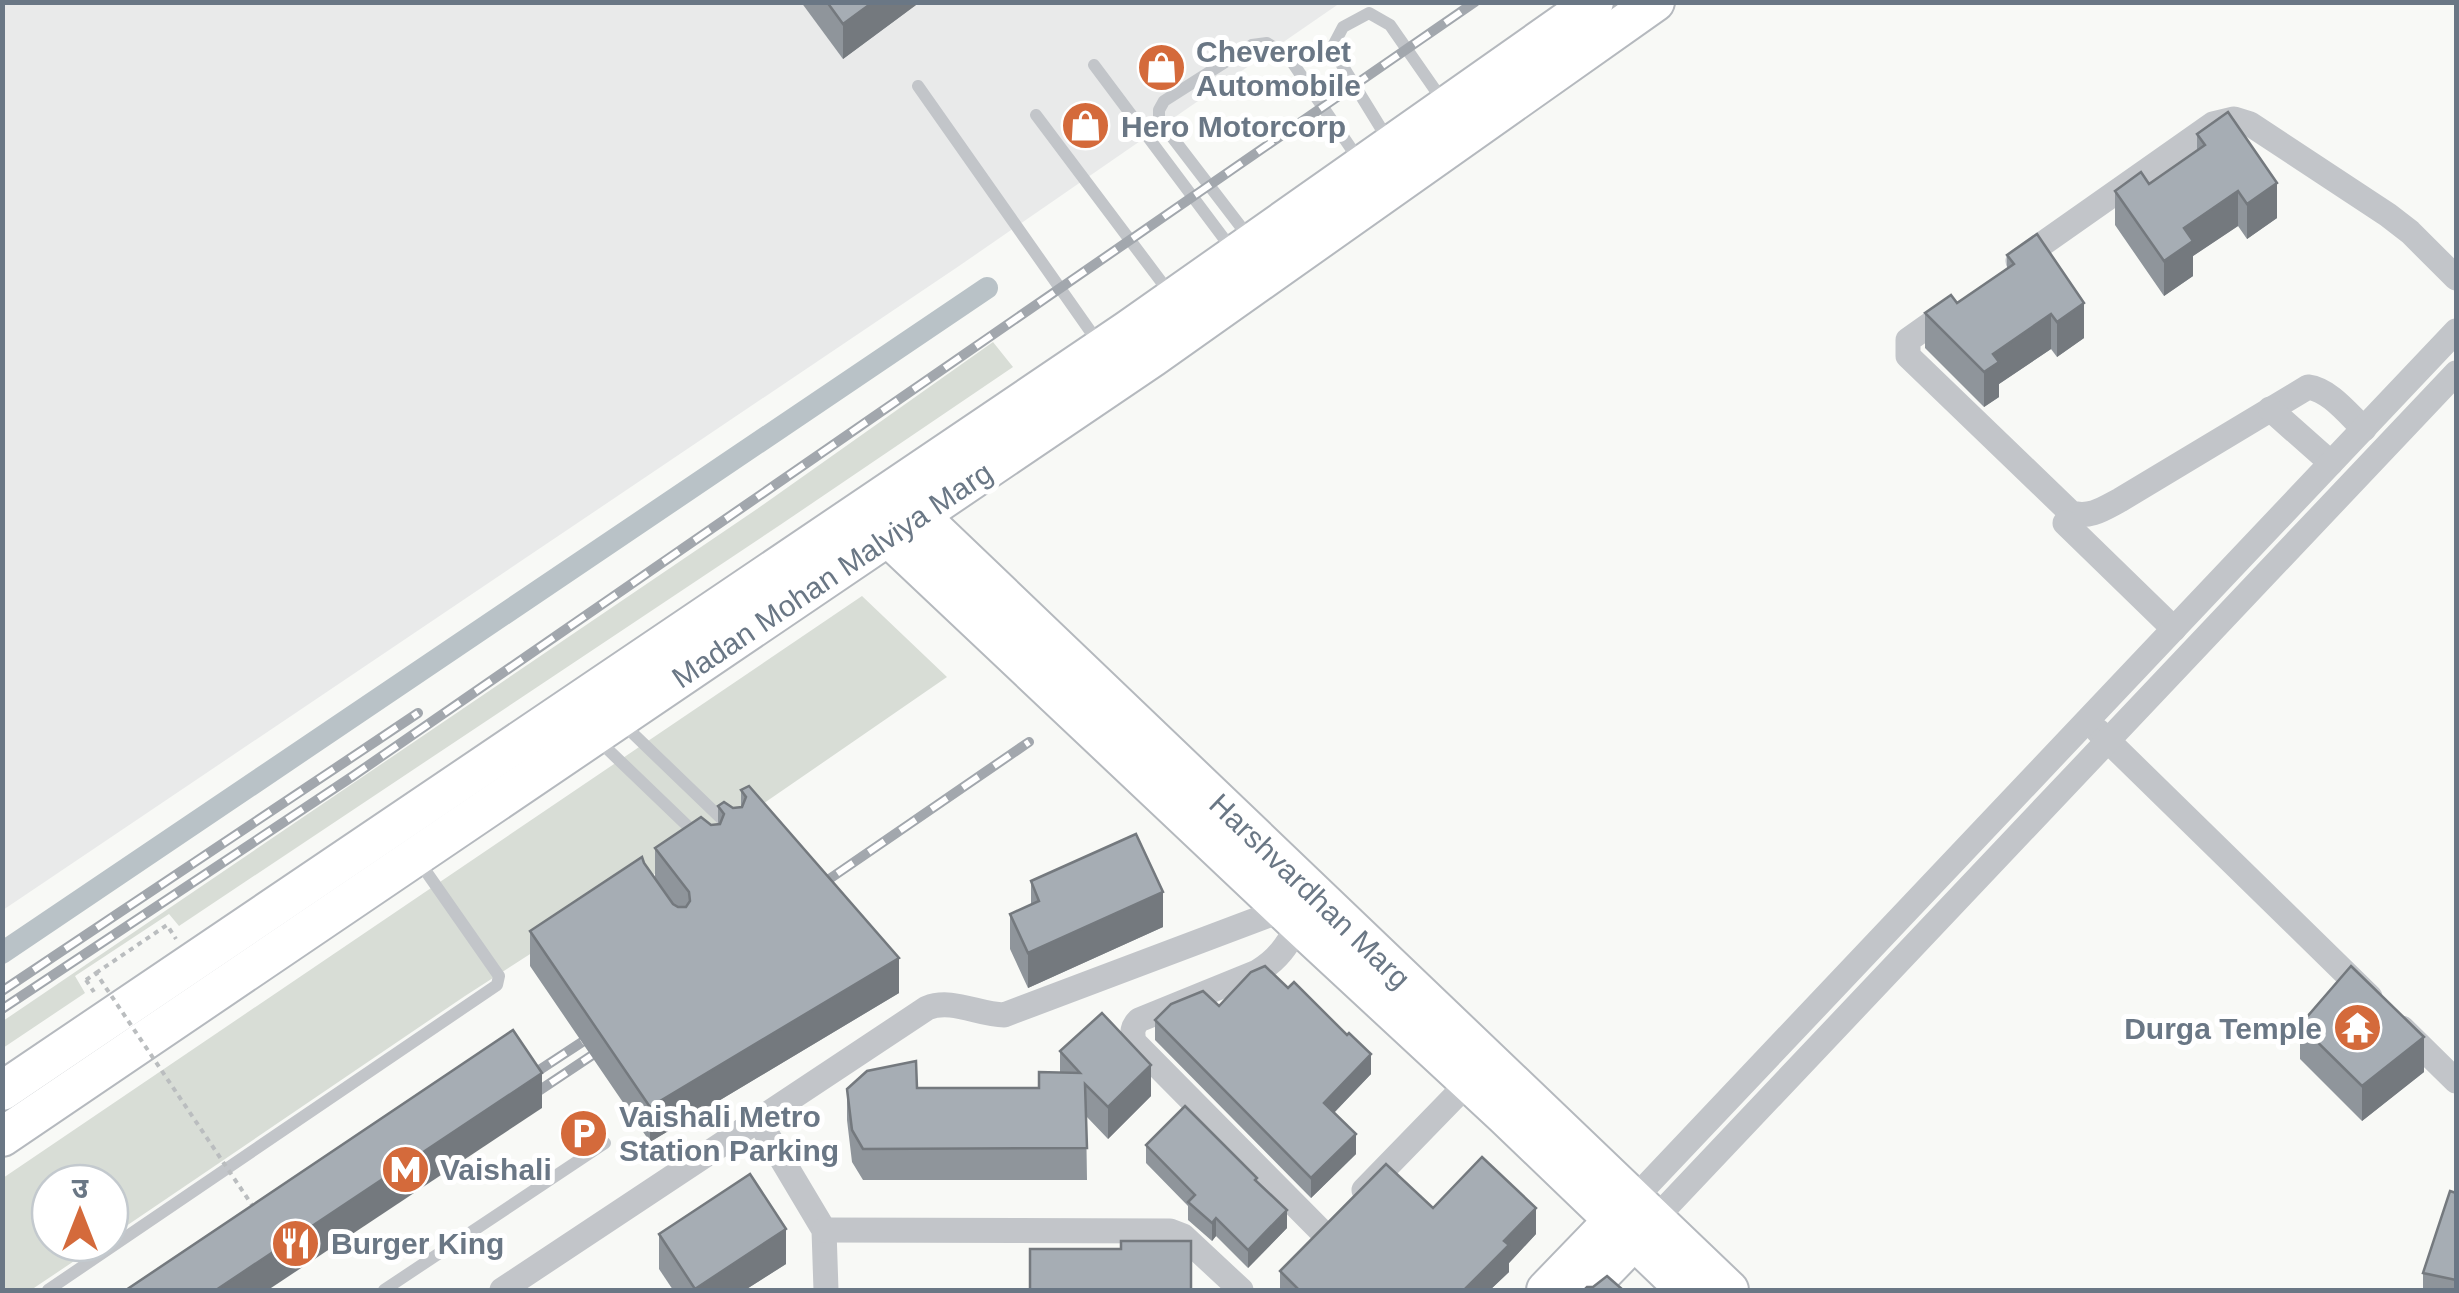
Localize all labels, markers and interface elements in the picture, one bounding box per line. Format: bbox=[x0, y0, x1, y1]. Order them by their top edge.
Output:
place label: Cheverolet Automobile bbox=[1196, 35, 1361, 102]
shop icon: Cheverolet Automobile bbox=[1135, 42, 1187, 94]
shop icon: Hero Motorcorp bbox=[1060, 100, 1112, 152]
place label: Hero Motorcorp bbox=[1121, 110, 1346, 143]
street label: Madan Mohan Malviya Marg bbox=[666, 455, 998, 695]
street label: Harshvardhan Marg bbox=[1203, 787, 1417, 995]
temple icon: Durga Temple bbox=[2331, 1002, 2383, 1054]
place label: Durga Temple bbox=[2124, 1012, 2322, 1045]
place label: Vaishali Metro Station Parking bbox=[619, 1100, 839, 1167]
parking icon: Vaishali Metro Station Parking bbox=[558, 1107, 610, 1159]
metro station icon: Vaishali bbox=[379, 1143, 431, 1195]
place label: Vaishali bbox=[440, 1153, 552, 1186]
north arrow bbox=[30, 1163, 130, 1263]
text: उ bbox=[72, 1173, 89, 1204]
restaurant icon: Burger King bbox=[270, 1217, 322, 1269]
place label: Burger King bbox=[331, 1227, 504, 1260]

